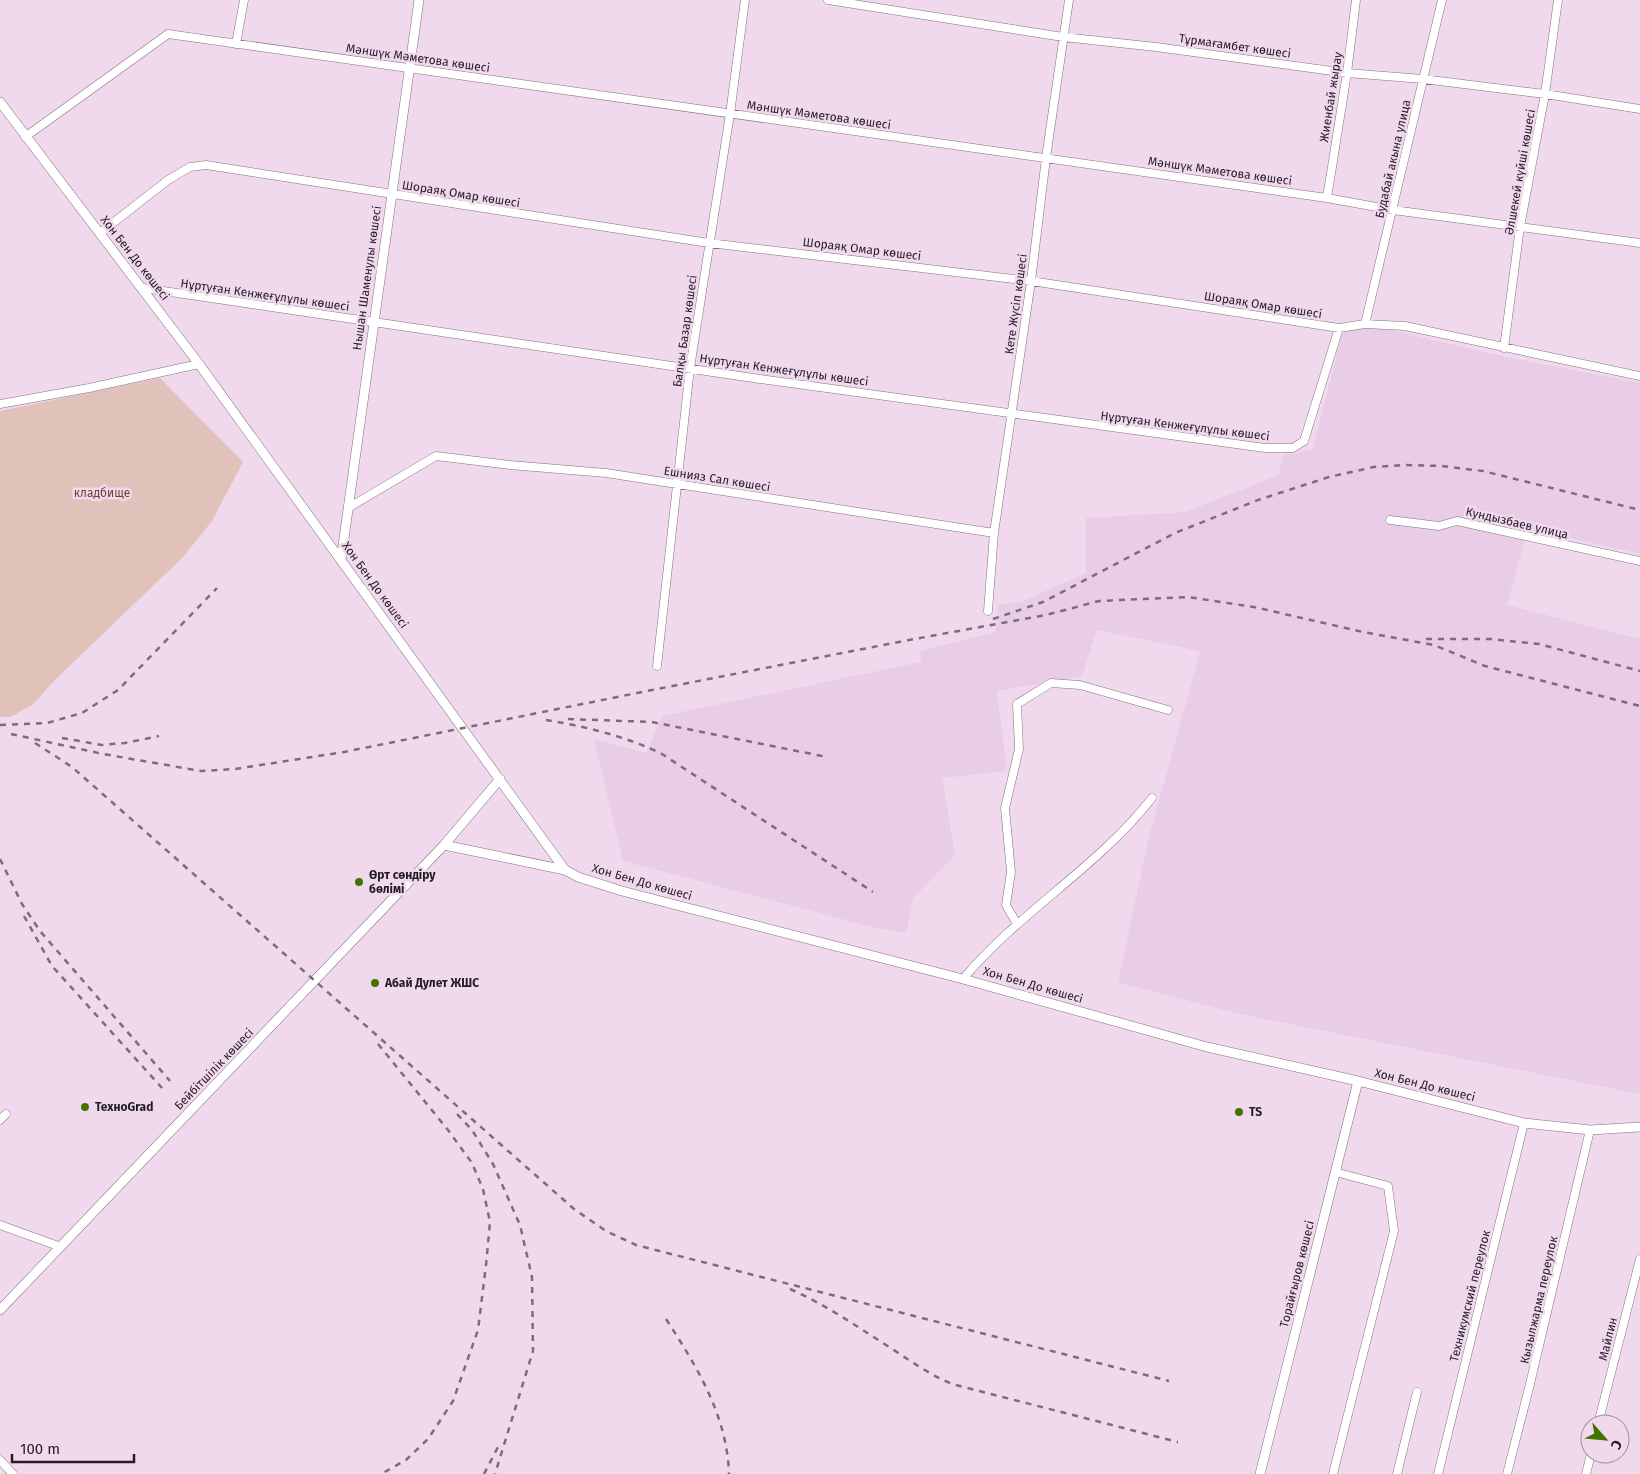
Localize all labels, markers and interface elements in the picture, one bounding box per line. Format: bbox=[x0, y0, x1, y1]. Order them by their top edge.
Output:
street label: Тұрмағамбет көшесі bbox=[1178, 31, 1292, 61]
street label: Мәншүк Мәметова көшесі bbox=[345, 41, 491, 75]
street label: Жиенбай жырау bbox=[1317, 51, 1345, 143]
street label: Мәншүк Мәметова көшесі bbox=[746, 98, 892, 132]
street label: Будабай акына улица bbox=[1373, 98, 1413, 220]
street label: Әлшекей күйші көшесі bbox=[1502, 108, 1538, 236]
street label: Мәншүк Мәметова көшесі bbox=[1147, 154, 1293, 188]
street label: Шораяқ Омар көшесі bbox=[401, 178, 521, 210]
street label: Нышан Шаменулы көшесі bbox=[350, 205, 384, 351]
street label: Хон Бен До көшесі bbox=[98, 213, 172, 303]
street label: Шораяқ Омар көшесі bbox=[802, 235, 922, 263]
street label: Кете Жүсіп көшесі bbox=[1002, 253, 1030, 355]
street label: Балқы Базар көшесі bbox=[670, 274, 700, 388]
street label: Нұртуған Кенжеғұлұлы көшесі bbox=[180, 276, 350, 314]
street label: Шораяқ Омар көшесі bbox=[1203, 289, 1323, 321]
street label: Нұртуған Кенжеғұлұлы көшесі bbox=[699, 351, 869, 389]
street label: Нұртуған Кенжеғұлұлы көшесі bbox=[1100, 409, 1270, 443]
street label: Ешнияз Сал көшесі bbox=[663, 464, 771, 494]
park label: кладбище bbox=[74, 486, 130, 500]
street label: Кундызбаев улица bbox=[1464, 504, 1570, 542]
street label: Хон Бен До көшесі bbox=[339, 539, 411, 631]
street label: Хон Бен До көшесі bbox=[590, 861, 694, 903]
place label: Өрт сөндіру бөлімі bbox=[369, 868, 436, 896]
marker: Өрт сөндіру бөлімі bbox=[353, 876, 365, 888]
street label: Хон Бен До көшесі bbox=[981, 964, 1085, 1006]
place label: Абай Дулет ЖШС bbox=[384, 976, 479, 990]
marker: Абай Дулет ЖШС bbox=[369, 977, 381, 989]
street label: Бейбітшілік көшесі bbox=[172, 1026, 256, 1112]
street label: Хон Бен До көшесі bbox=[1373, 1066, 1477, 1104]
place label: ТехноGrad bbox=[95, 1100, 153, 1114]
marker: ТехноGrad bbox=[79, 1101, 91, 1113]
place label: TS bbox=[1249, 1105, 1262, 1119]
marker: TS bbox=[1233, 1106, 1245, 1118]
street label: Торайғыров көшесі bbox=[1277, 1219, 1317, 1329]
street label: Техникумский переулок bbox=[1447, 1228, 1493, 1363]
street label: Кызылжарма переулок bbox=[1517, 1234, 1561, 1365]
street label: Майлин bbox=[1596, 1316, 1620, 1362]
north arrow bbox=[1580, 1414, 1630, 1464]
scale bar bbox=[12, 1432, 135, 1464]
text: С bbox=[1607, 1437, 1626, 1452]
text: 100 m bbox=[20, 1440, 60, 1458]

